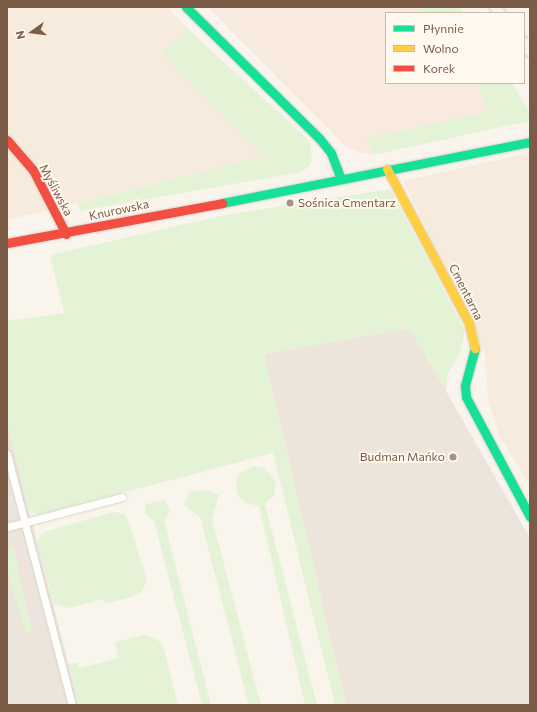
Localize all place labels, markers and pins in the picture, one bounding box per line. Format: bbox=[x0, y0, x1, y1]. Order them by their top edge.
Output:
place label: Sośnica Cmentarz bbox=[298, 196, 396, 210]
marker: Sośnica Cmentarz bbox=[285, 198, 295, 208]
place label: Budman Mańko bbox=[360, 450, 445, 464]
marker: Budman Mańko bbox=[448, 452, 458, 462]

